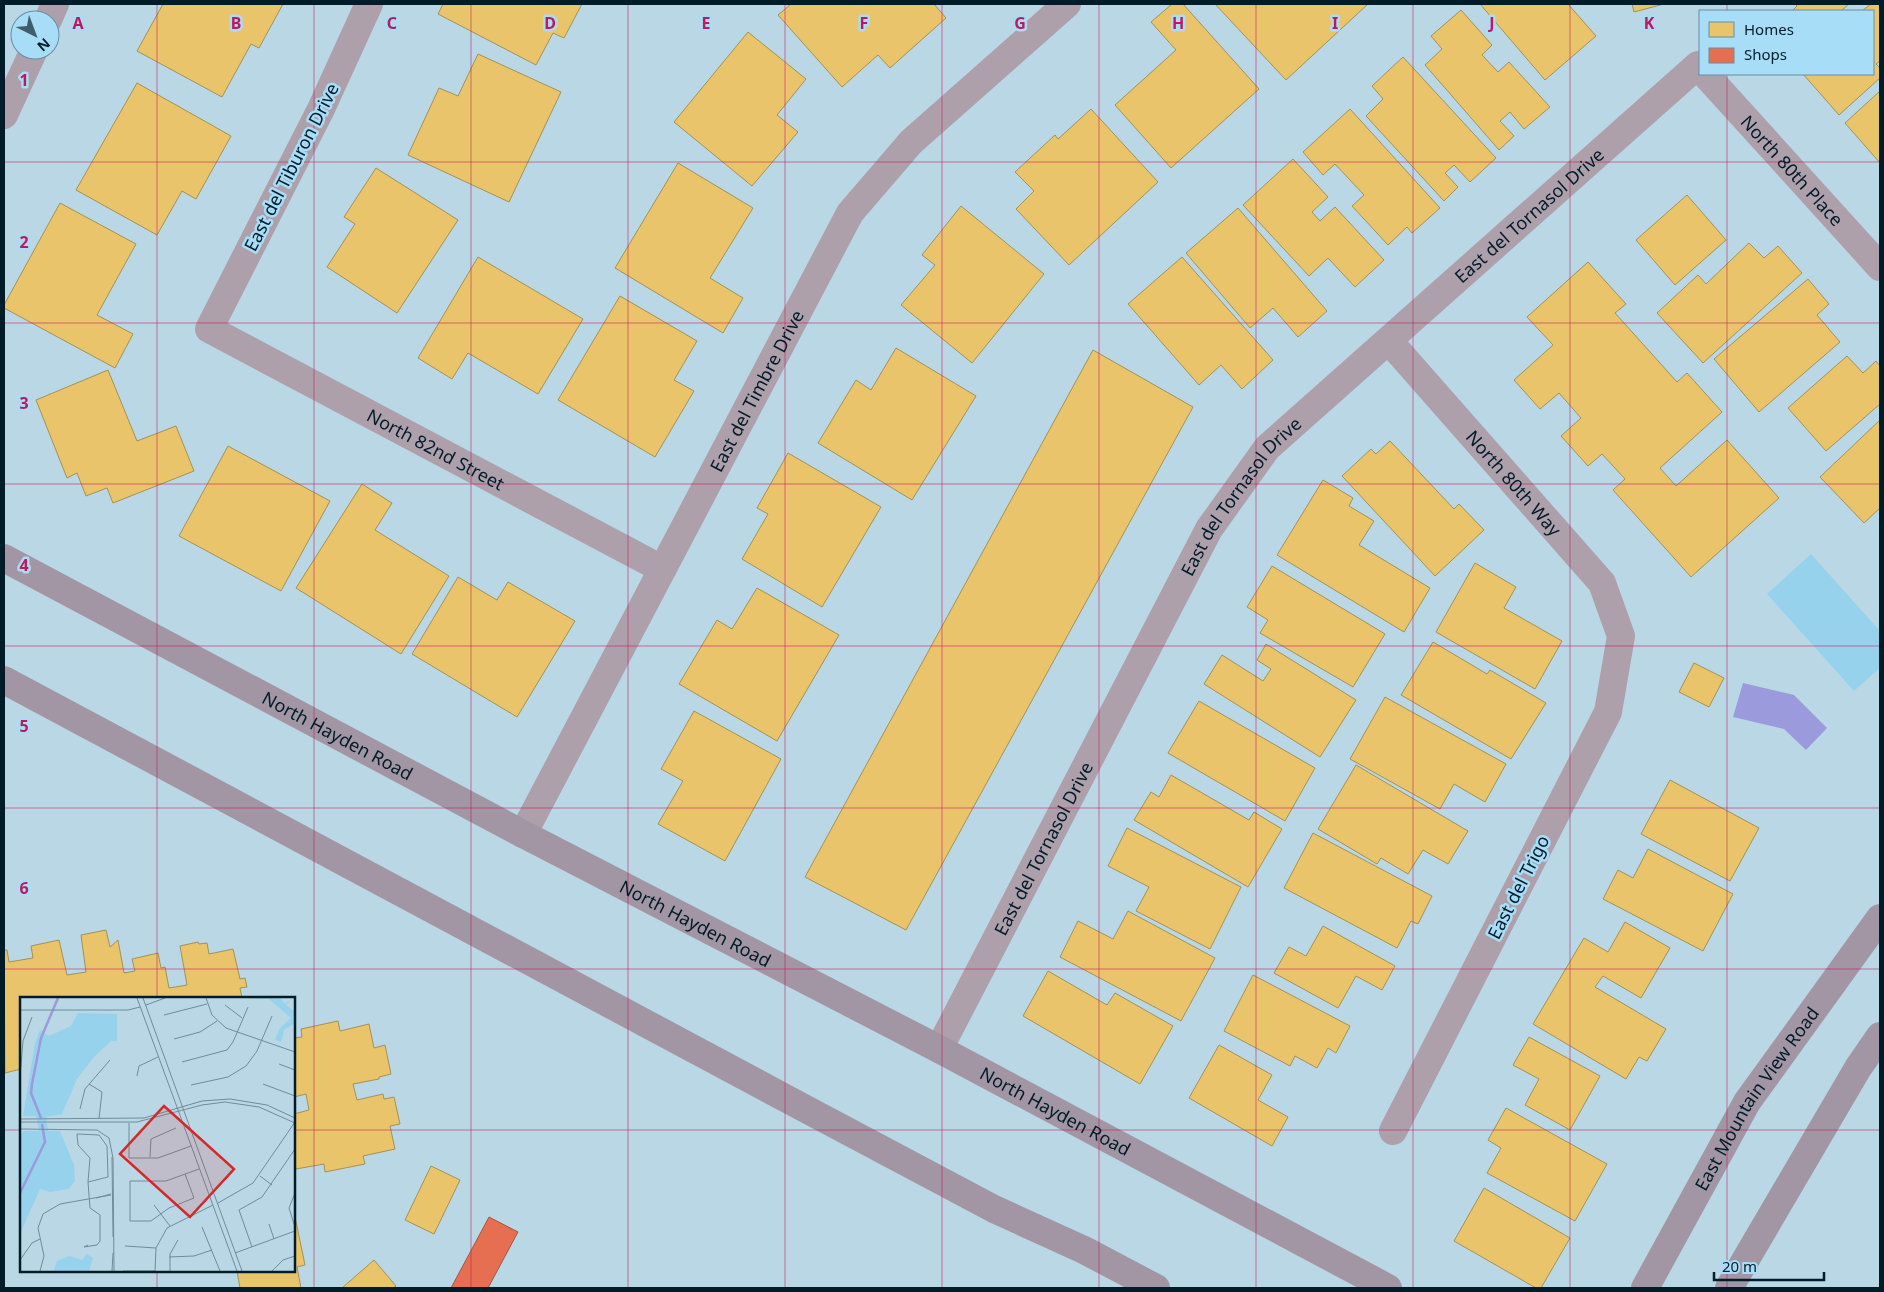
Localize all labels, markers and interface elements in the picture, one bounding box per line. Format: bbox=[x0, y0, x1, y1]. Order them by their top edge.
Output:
north arrow bbox=[10, 10, 60, 60]
legend bbox=[1699, 10, 1874, 75]
text: A bbox=[72, 12, 84, 34]
text: B bbox=[231, 12, 241, 34]
text: C bbox=[387, 12, 397, 34]
text: D bbox=[544, 12, 556, 34]
text: E bbox=[702, 12, 711, 34]
text: F bbox=[860, 12, 868, 34]
text: G bbox=[1014, 12, 1026, 34]
text: H bbox=[1172, 12, 1184, 34]
text: I bbox=[1332, 12, 1338, 34]
text: J bbox=[1487, 12, 1495, 34]
text: K bbox=[1644, 12, 1655, 34]
text: Homes bbox=[1744, 19, 1794, 39]
text: N bbox=[33, 34, 55, 56]
text: Shops bbox=[1744, 44, 1787, 64]
text: 1 bbox=[19, 69, 29, 91]
street label: East del Tiburon Drive bbox=[238, 79, 344, 255]
street label: North 80th Place bbox=[1736, 110, 1849, 231]
street label: East del Tornasol Drive bbox=[1449, 142, 1609, 288]
text: 2 bbox=[19, 231, 29, 253]
street label: East del Timbre Drive bbox=[704, 306, 809, 476]
text: 3 bbox=[19, 392, 29, 414]
street label: North 82nd Street bbox=[363, 403, 509, 496]
street label: East del Tornasol Drive bbox=[1175, 411, 1306, 580]
street label: North 80th Way bbox=[1461, 425, 1567, 541]
text: 4 bbox=[19, 554, 29, 576]
street label: North Hayden Road bbox=[258, 686, 417, 785]
text: 5 bbox=[19, 715, 29, 737]
street label: East del Tornasol Drive bbox=[988, 758, 1098, 939]
street label: East del Trigo bbox=[1482, 831, 1554, 943]
street label: North Hayden Road bbox=[616, 874, 775, 972]
text: 6 bbox=[19, 877, 29, 899]
inset map bbox=[20, 997, 295, 1272]
street label: East Mountain View Road bbox=[1689, 1002, 1824, 1195]
street label: North Hayden Road bbox=[976, 1061, 1135, 1161]
scale bar bbox=[1714, 1250, 1824, 1282]
text: 20 m bbox=[1722, 1256, 1757, 1276]

